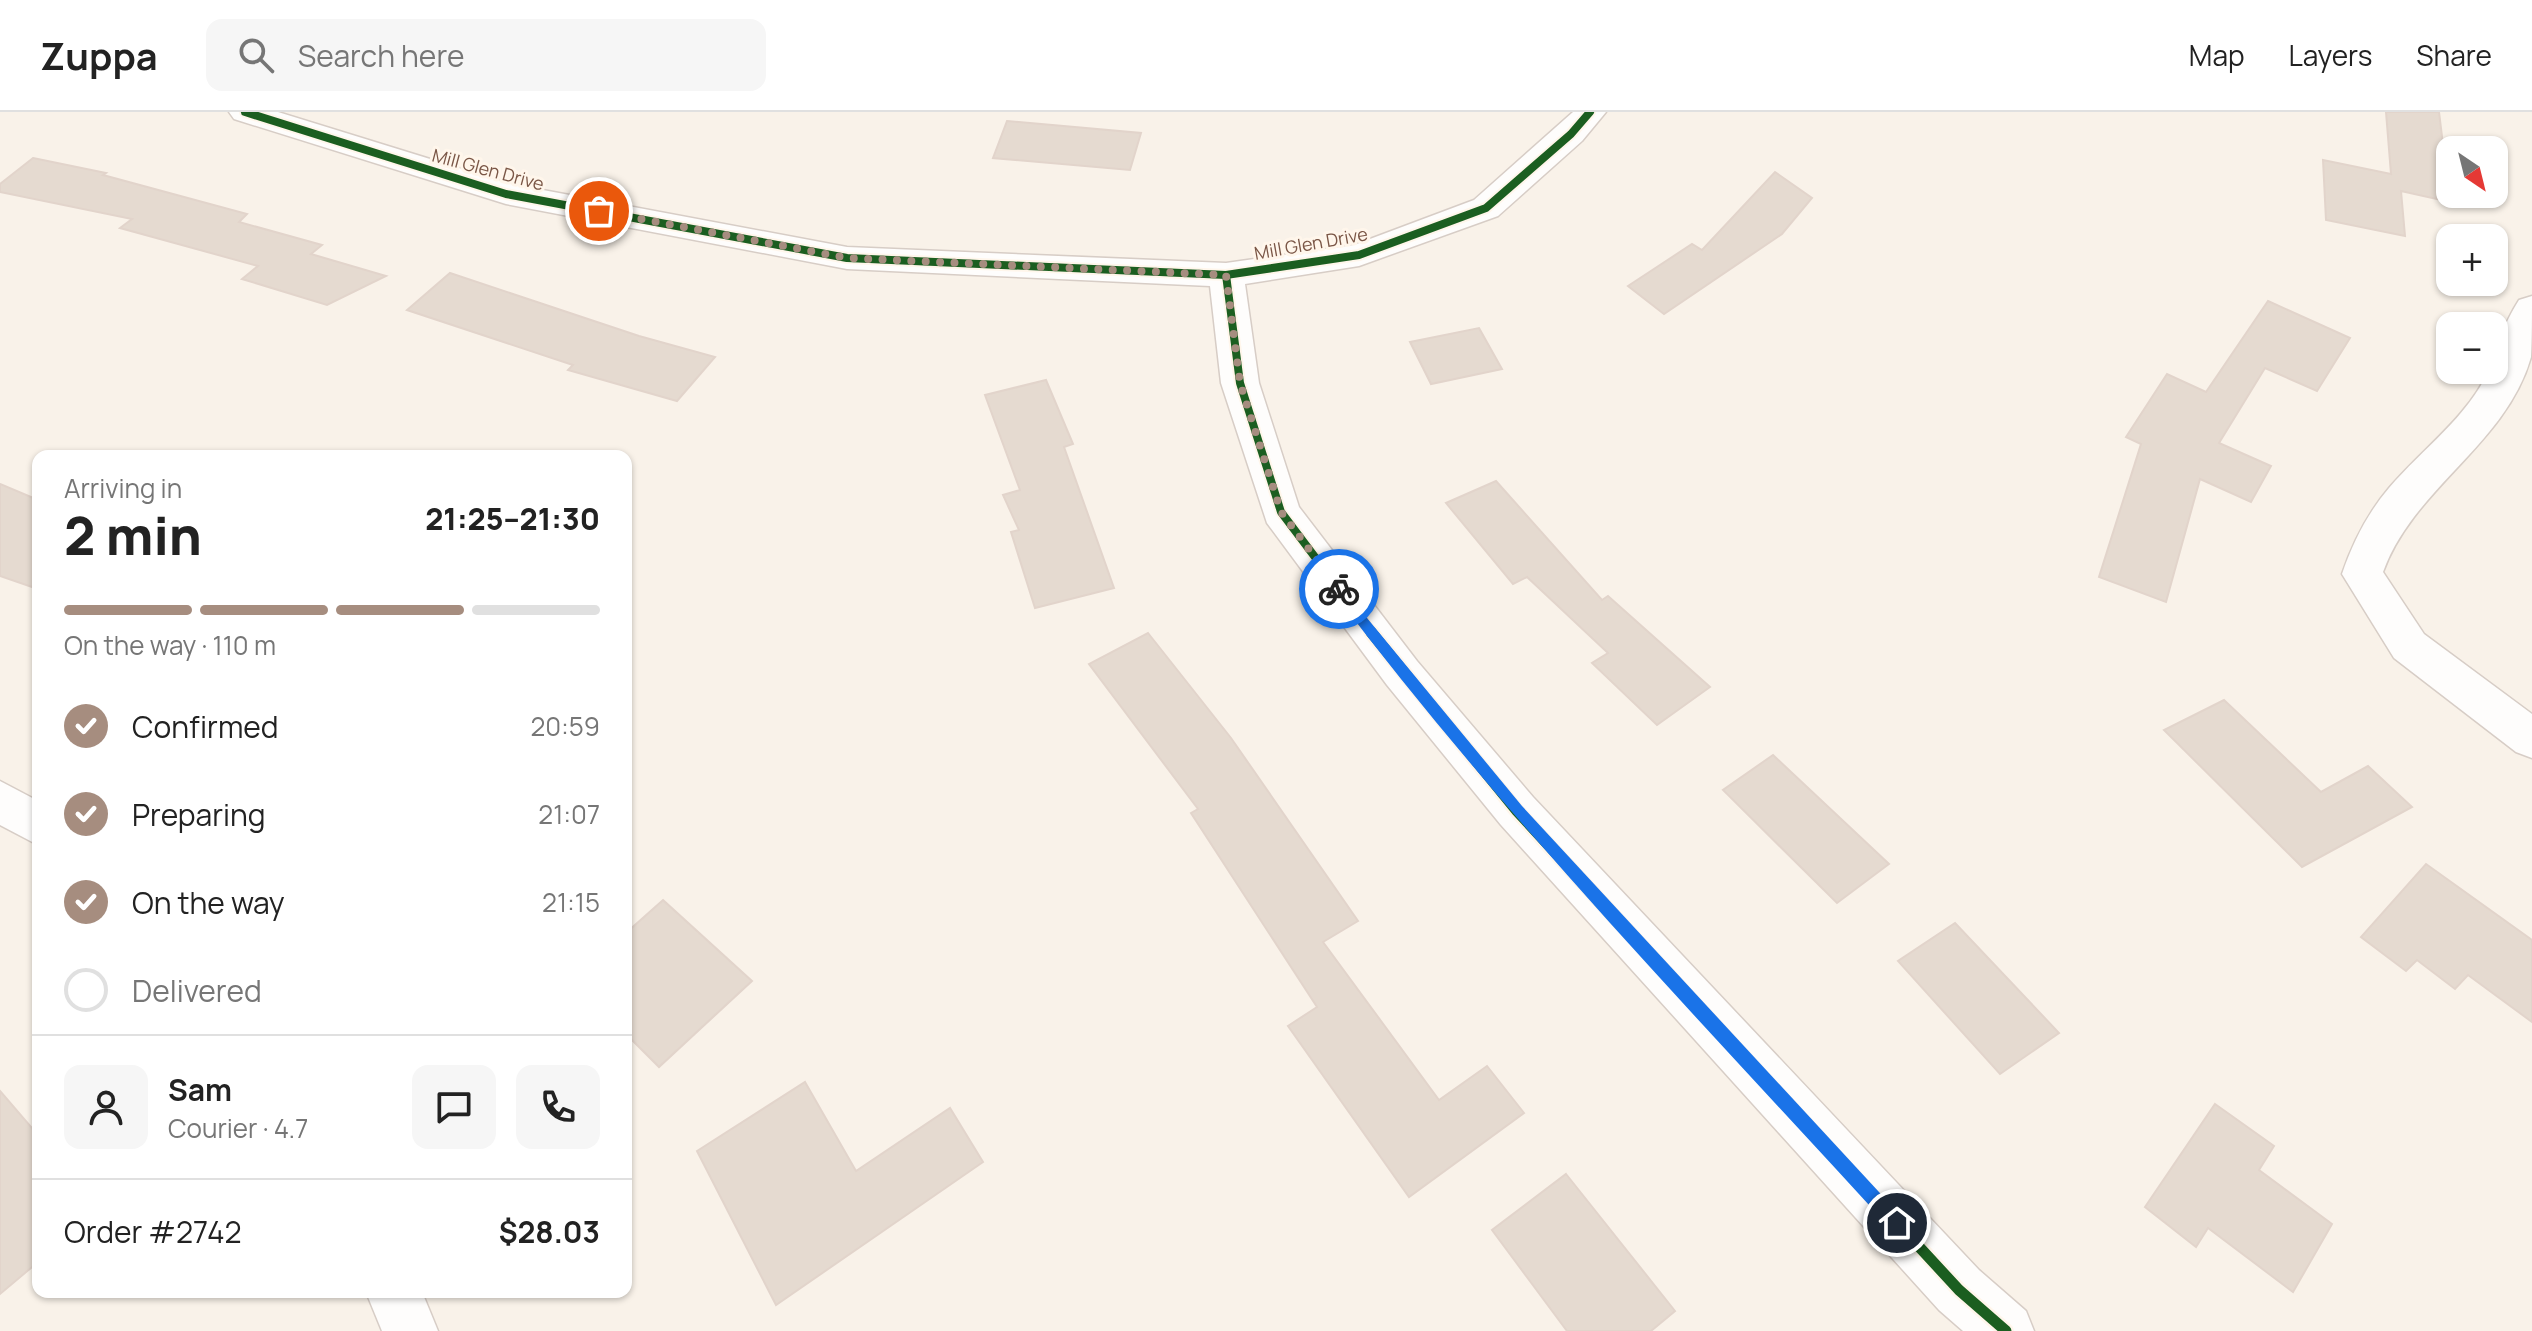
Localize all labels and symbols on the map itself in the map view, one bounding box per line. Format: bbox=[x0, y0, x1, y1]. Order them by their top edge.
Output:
north arrow bbox=[2436, 136, 2508, 208]
street label: Mill Glen Drive bbox=[430, 143, 547, 195]
pin bbox=[565, 177, 633, 245]
street label: Mill Glen Drive bbox=[1252, 221, 1369, 265]
courier bbox=[1299, 549, 1379, 629]
pin bbox=[1863, 1189, 1931, 1257]

